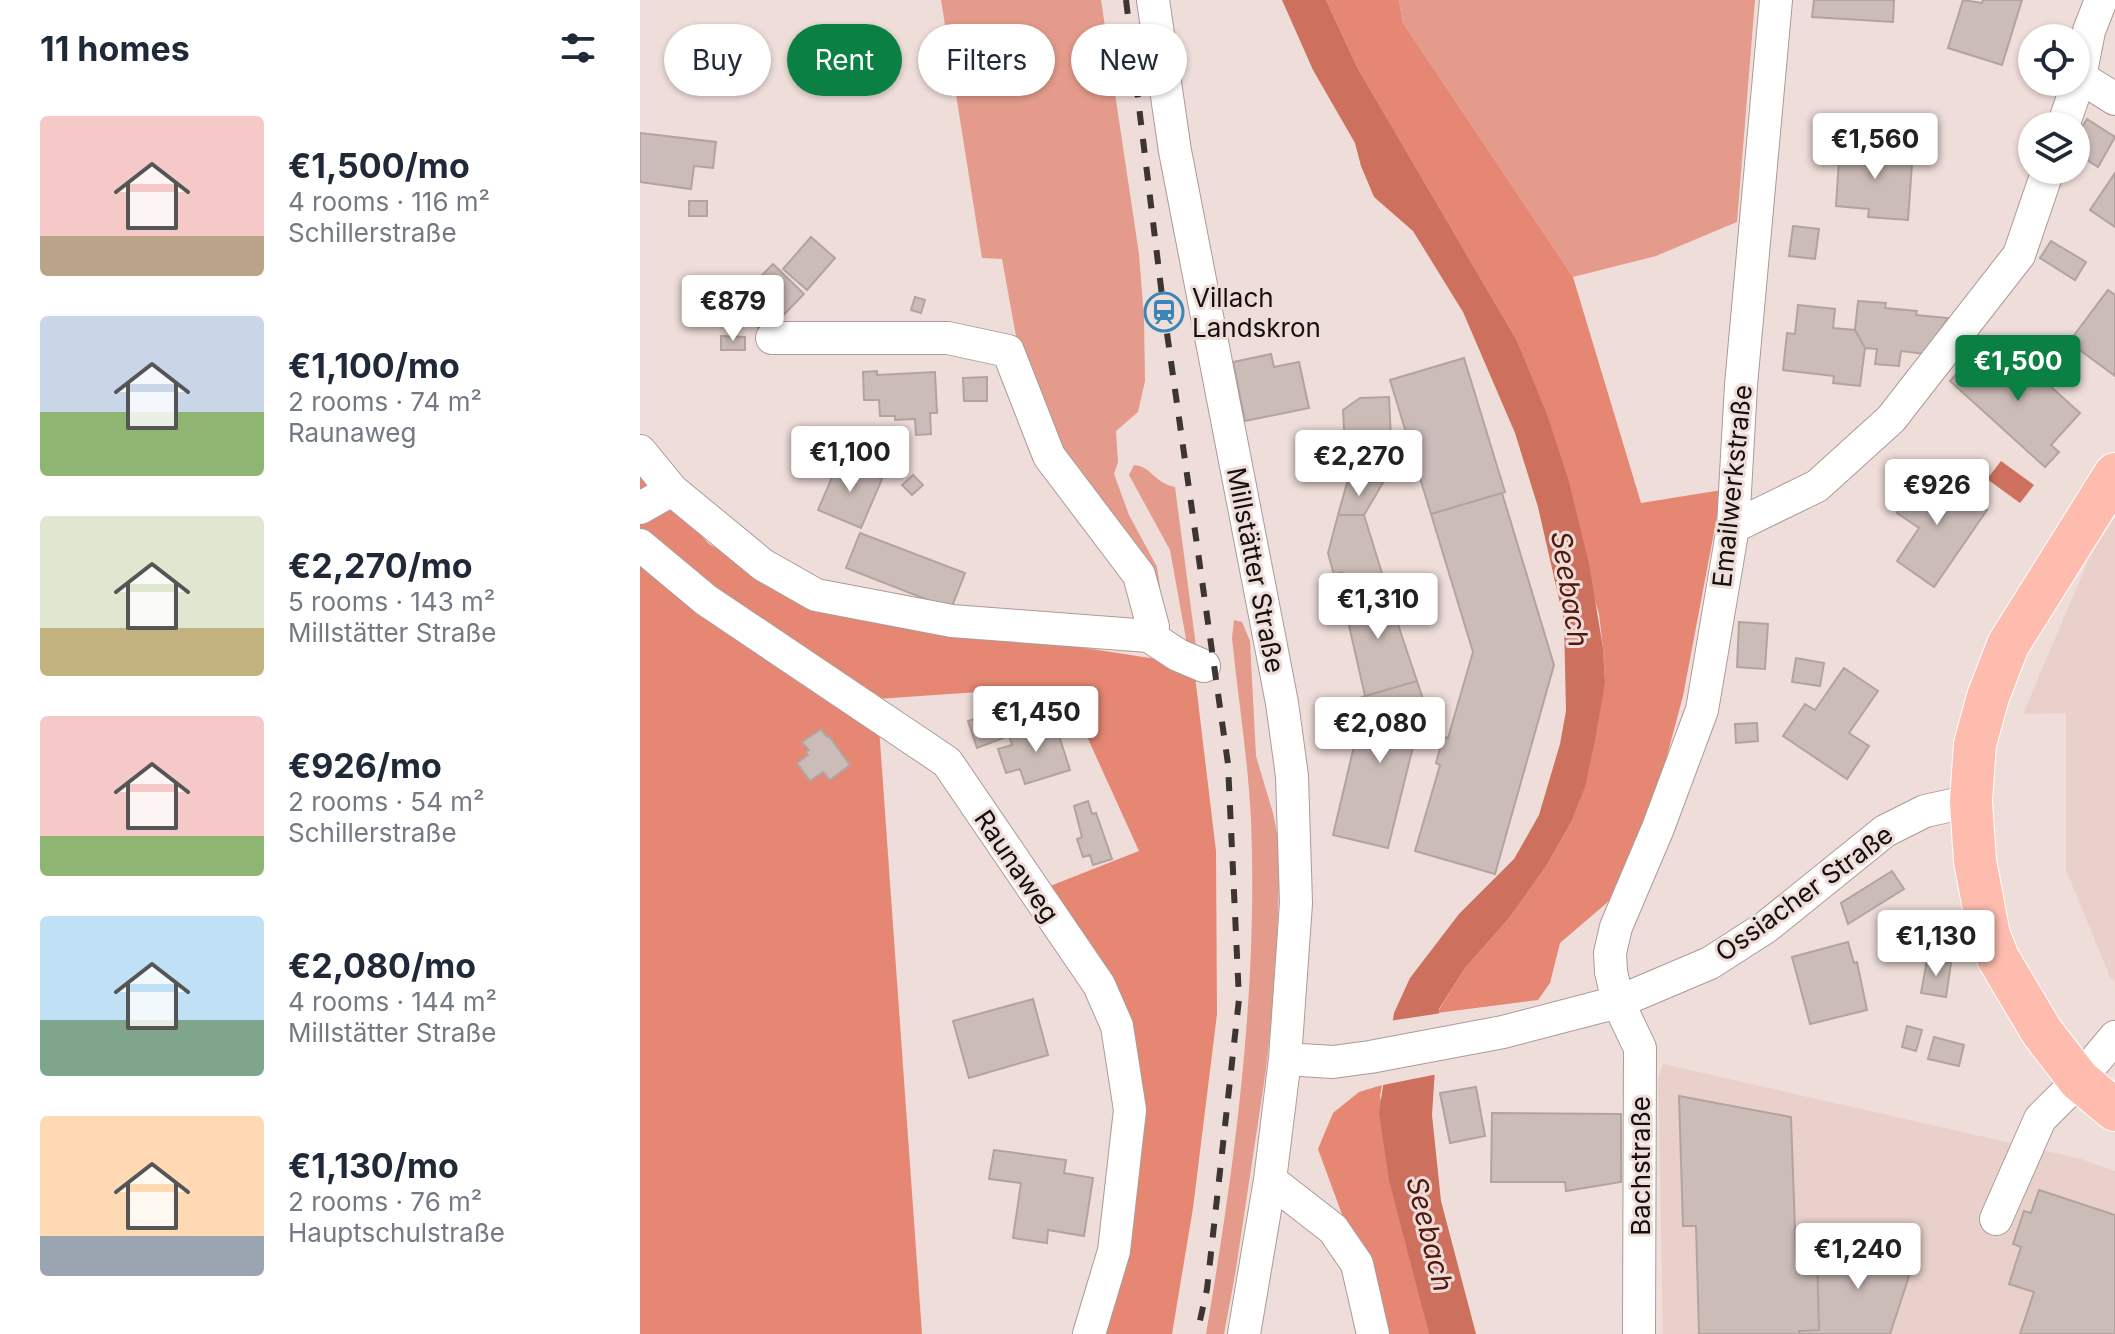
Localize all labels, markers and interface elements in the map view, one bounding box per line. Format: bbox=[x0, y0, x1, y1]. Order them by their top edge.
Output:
chip: Buy bbox=[664, 24, 771, 96]
chip: Rent bbox=[787, 24, 902, 96]
chip: Filters bbox=[918, 24, 1055, 96]
chip: New bbox=[1071, 24, 1187, 96]
map controls bbox=[2018, 24, 2090, 184]
button: locate bbox=[2018, 24, 2090, 96]
icon: filters bbox=[556, 26, 600, 70]
text: 11 homes bbox=[40, 28, 190, 69]
button: layers bbox=[2018, 112, 2090, 184]
pin: €1,560 bbox=[1810, 113, 1940, 181]
text: €1,560 bbox=[1831, 123, 1919, 154]
text: €1,500/mo bbox=[288, 145, 470, 186]
icon: home bbox=[104, 148, 200, 244]
text: 4 rooms · 116 m² bbox=[288, 186, 490, 217]
text: Schillerstraße bbox=[288, 217, 457, 248]
pin: €879 bbox=[686, 275, 780, 343]
place label: Villach Landskron bbox=[1192, 282, 1321, 343]
text: €879 bbox=[700, 285, 766, 316]
station icon: Villach Landskron bbox=[1143, 291, 1185, 333]
pin: €1,500 bbox=[1953, 335, 2083, 403]
text: €1,100/mo bbox=[288, 345, 460, 386]
text: €1,500 bbox=[1973, 345, 2063, 376]
icon: home bbox=[104, 348, 200, 444]
street label: Emailwerkstraße bbox=[1706, 383, 1758, 589]
text: 2 rooms · 74 m² bbox=[288, 386, 482, 417]
text: Raunaweg bbox=[288, 417, 416, 448]
pin: €1,100 bbox=[785, 426, 915, 494]
pin: €2,270 bbox=[1294, 430, 1424, 498]
text: €1,100 bbox=[809, 436, 891, 467]
text: €2,270 bbox=[1313, 440, 1405, 471]
pin: €926 bbox=[1890, 459, 1984, 527]
street label: Millstätter Straße bbox=[1221, 465, 1291, 675]
text: €926 bbox=[1903, 469, 1971, 500]
water label: Seebach bbox=[1544, 529, 1596, 649]
text: €2,270/mo bbox=[288, 545, 473, 586]
icon: home bbox=[104, 548, 200, 644]
pin: €1,310 bbox=[1313, 573, 1443, 641]
text: €1,310 bbox=[1337, 583, 1419, 614]
text: 5 rooms · 143 m² bbox=[288, 586, 495, 617]
text: Millstätter Straße bbox=[288, 617, 496, 648]
pin: €1,450 bbox=[971, 686, 1101, 754]
text: €1,450 bbox=[991, 696, 1081, 727]
pin: €2,080 bbox=[1315, 697, 1445, 765]
text: €2,080 bbox=[1333, 707, 1427, 738]
text: €926/mo bbox=[288, 745, 442, 786]
icon: home bbox=[104, 748, 200, 844]
text: 2 rooms · 54 m² bbox=[288, 786, 485, 817]
street label: Raunaweg bbox=[968, 804, 1066, 928]
text: Schillerstraße bbox=[288, 817, 457, 848]
street label: Ossiacher Straße bbox=[1709, 818, 1899, 968]
pin: €1,130 bbox=[1871, 910, 2001, 978]
text: €1,130 bbox=[1896, 920, 1976, 951]
text: €2,080/mo bbox=[288, 945, 476, 986]
icon: home bbox=[104, 948, 200, 1044]
text: 4 rooms · 144 m² bbox=[288, 986, 497, 1017]
text: Millstätter Straße bbox=[288, 1017, 496, 1048]
street label: Bachstraße bbox=[1625, 1096, 1656, 1236]
text: €1,130/mo bbox=[288, 1145, 459, 1186]
icon: home bbox=[104, 1148, 200, 1244]
water label: Seebach bbox=[1399, 1173, 1461, 1295]
text: 2 rooms · 76 m² bbox=[288, 1186, 482, 1217]
text: Hauptschulstraße bbox=[288, 1217, 505, 1248]
pin: €1,240 bbox=[1793, 1223, 1923, 1291]
text: €1,240 bbox=[1814, 1233, 1902, 1264]

